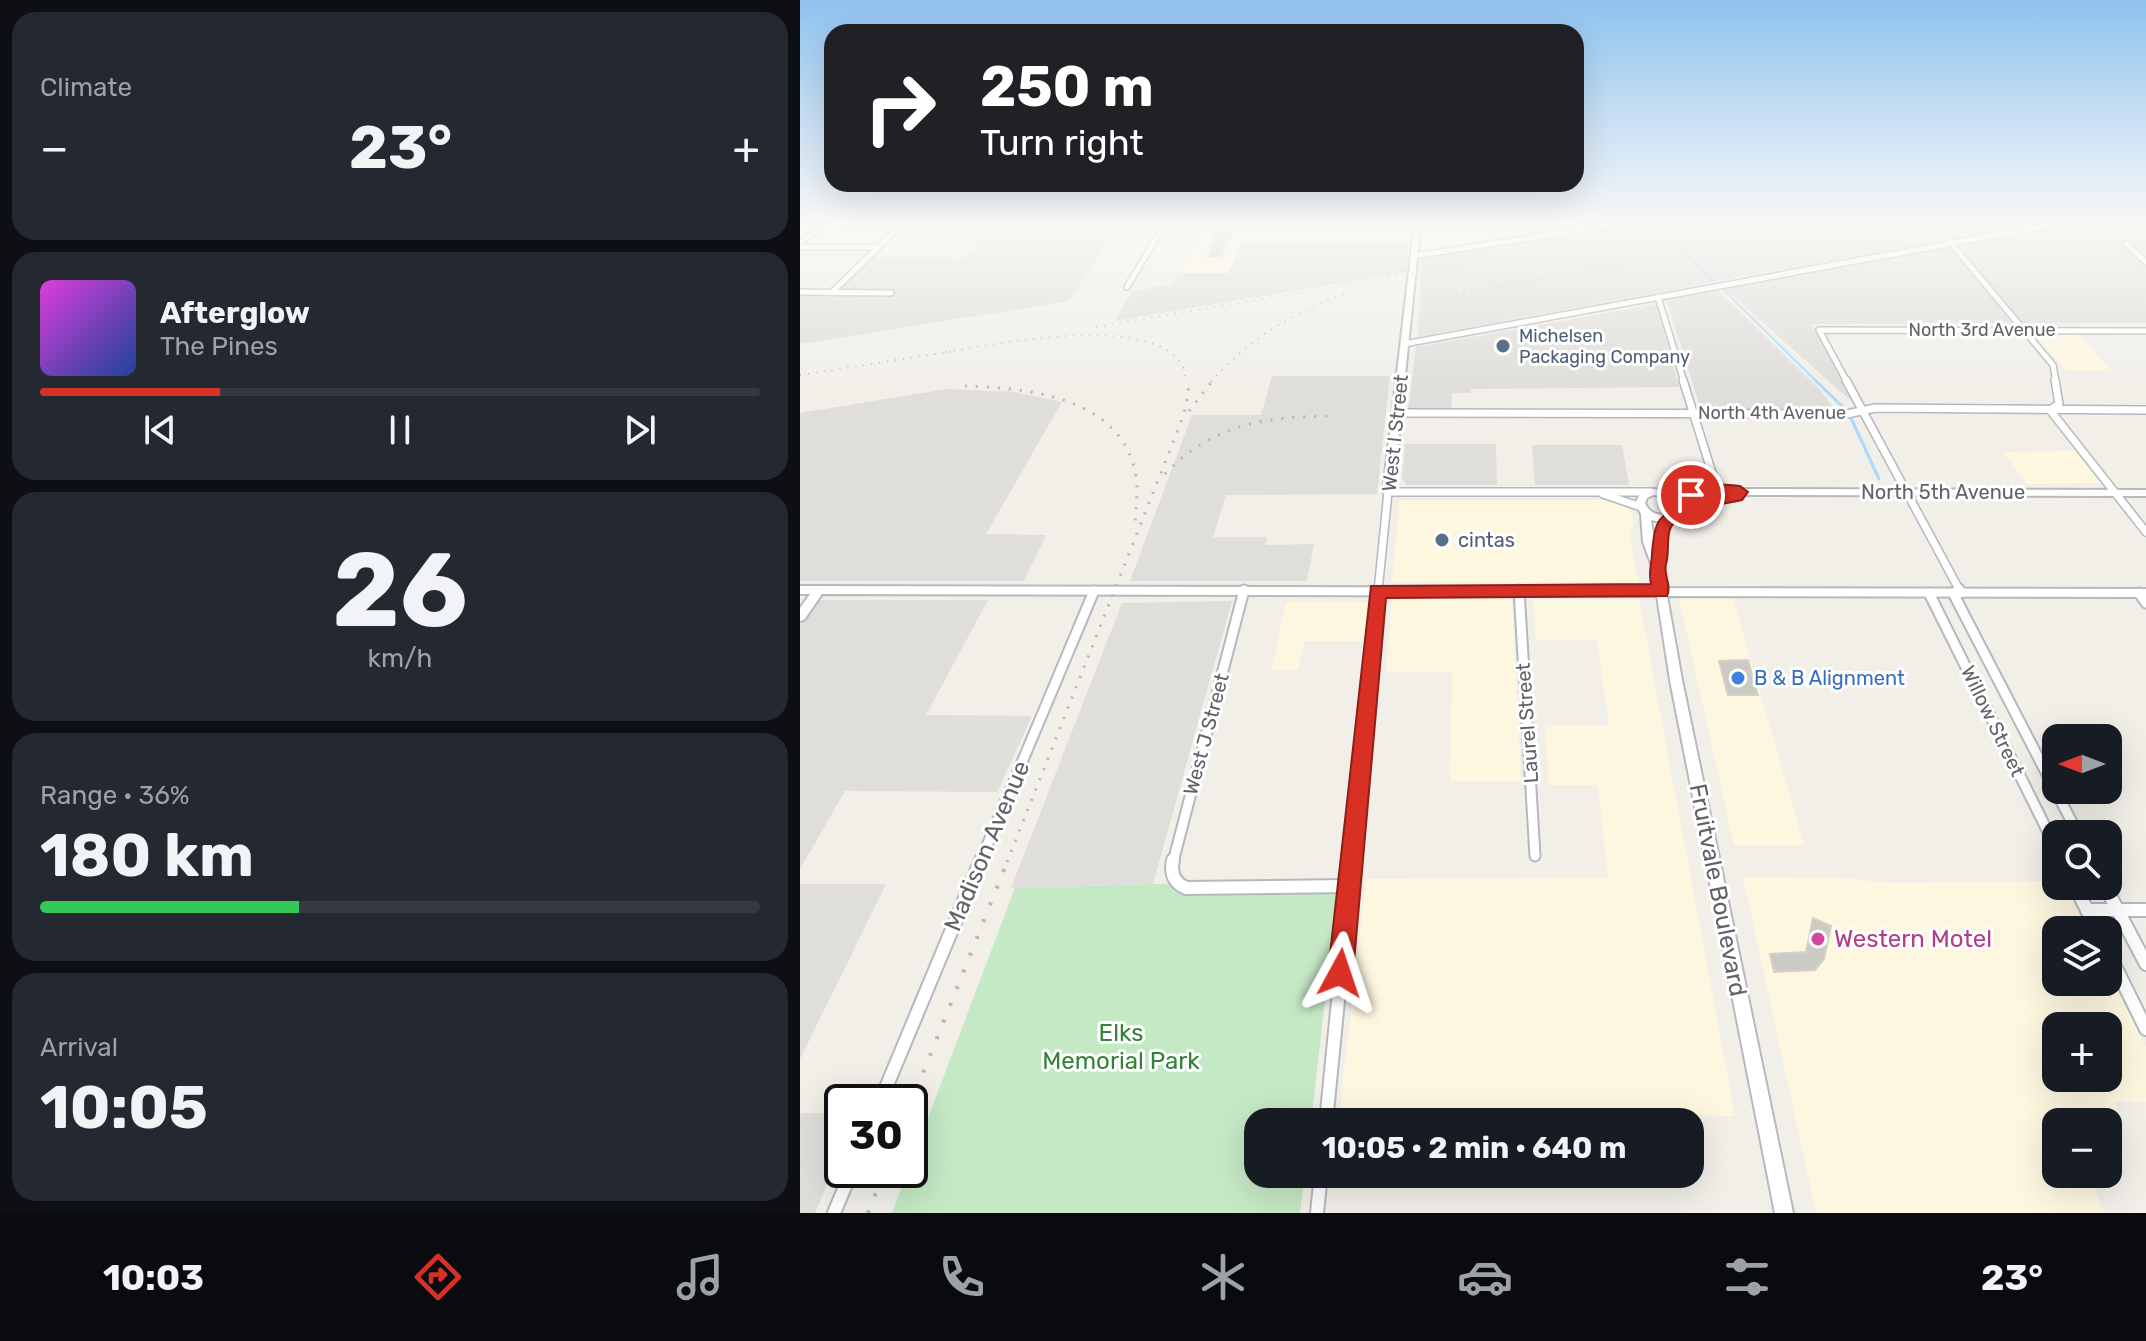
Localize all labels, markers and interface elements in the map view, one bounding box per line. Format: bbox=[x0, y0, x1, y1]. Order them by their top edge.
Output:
text: 250 m bbox=[980, 54, 1154, 120]
icon: right bbox=[848, 56, 952, 160]
text: Climate bbox=[40, 72, 132, 103]
text: 23° bbox=[349, 112, 452, 183]
text: Turn right bbox=[980, 121, 1144, 164]
text: − bbox=[40, 122, 69, 174]
text: + bbox=[733, 122, 760, 174]
text: Afterglow bbox=[160, 295, 310, 331]
street label: North 3rd Avenue bbox=[1908, 319, 2056, 341]
place label: Michelsen Packaging Company bbox=[1519, 325, 1690, 368]
text: The Pines bbox=[160, 331, 278, 362]
marker: Michelsen Packaging Company bbox=[1494, 337, 1512, 355]
street label: West I Street bbox=[1377, 373, 1413, 493]
street label: North 4th Avenue bbox=[1698, 402, 1846, 424]
icon: previous bbox=[138, 408, 182, 452]
icon: pause bbox=[378, 408, 422, 452]
icon: next bbox=[618, 408, 662, 452]
pin bbox=[1657, 461, 1725, 529]
icon: arrive bbox=[1669, 473, 1713, 517]
street label: North 5th Avenue bbox=[1861, 480, 2025, 504]
place label: cintas bbox=[1458, 528, 1515, 552]
text: 26 bbox=[332, 529, 468, 652]
marker: cintas bbox=[1433, 531, 1451, 549]
text: km/h bbox=[368, 643, 432, 674]
street label: Laurel Street bbox=[1511, 662, 1543, 784]
street label: Willow Street bbox=[1956, 662, 2030, 780]
place label: B & B Alignment bbox=[1754, 666, 1905, 690]
marker: B & B Alignment bbox=[1729, 669, 1747, 687]
street label: West J Street bbox=[1178, 670, 1234, 798]
north arrow bbox=[2042, 724, 2122, 804]
map controls bbox=[2042, 724, 2122, 1188]
street label: Madison Avenue bbox=[939, 757, 1035, 935]
text: Range · 36% bbox=[40, 780, 190, 811]
street label: Fruitvale Boulevard bbox=[1684, 781, 1752, 999]
text: 180 km bbox=[40, 820, 254, 891]
button: search bbox=[2042, 820, 2122, 900]
button: layers bbox=[2042, 916, 2122, 996]
place label: Western Motel bbox=[1834, 925, 1992, 953]
marker: Western Motel bbox=[1809, 930, 1827, 948]
position arrow bbox=[1298, 931, 1382, 1015]
button: + bbox=[2042, 1012, 2122, 1092]
park label: Elks Memorial Park bbox=[1042, 1019, 1200, 1075]
text: Arrival bbox=[40, 1032, 118, 1063]
text: 10:05 bbox=[40, 1072, 208, 1143]
speed limit sign: 30 bbox=[824, 1084, 928, 1188]
button: − bbox=[2042, 1108, 2122, 1188]
text: 10:05 · 2 min · 640 m bbox=[1322, 1130, 1626, 1166]
icon: directions bbox=[410, 1249, 466, 1305]
icon: music bbox=[672, 1249, 728, 1305]
icon: phone bbox=[934, 1249, 990, 1305]
icon: climate bbox=[1195, 1249, 1251, 1305]
icon: car bbox=[1457, 1249, 1513, 1305]
icon: filters bbox=[1719, 1249, 1775, 1305]
text: 10:03 bbox=[103, 1256, 204, 1299]
text: 23° bbox=[1981, 1256, 2043, 1299]

